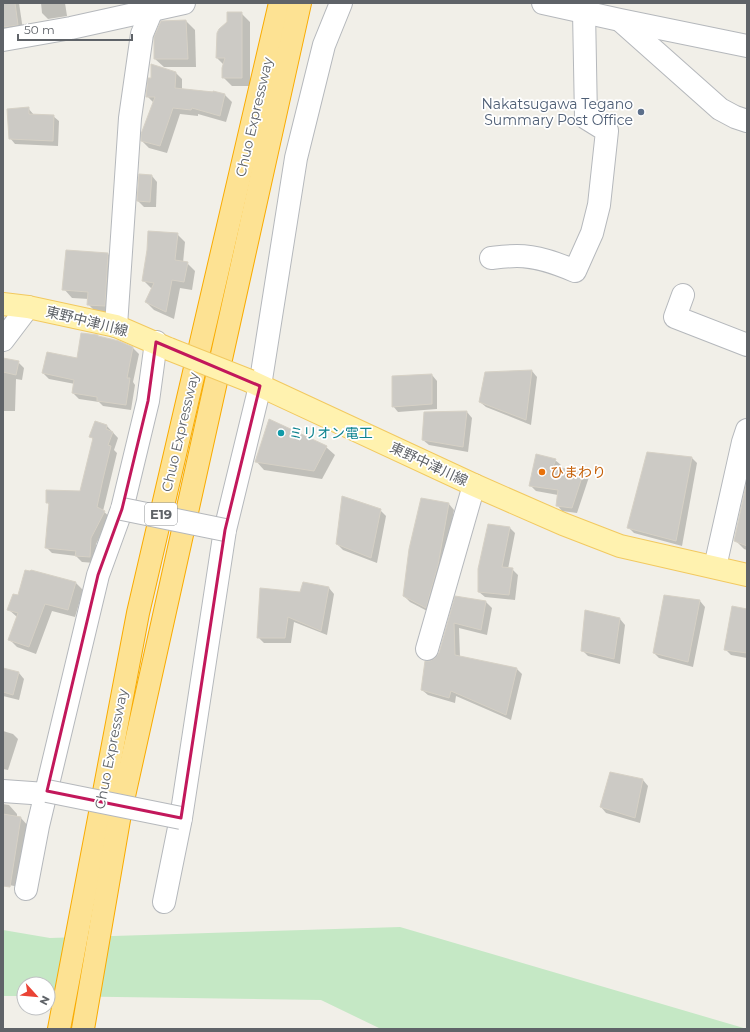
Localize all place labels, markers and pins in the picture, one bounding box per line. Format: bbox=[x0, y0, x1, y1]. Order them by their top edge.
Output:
place label: Nakatsugawa Tegano Summary Post Office bbox=[481, 95, 633, 129]
marker: Nakatsugawa Tegano Summary Post Office bbox=[636, 107, 646, 117]
place label: ミリオン電工 bbox=[289, 424, 373, 442]
marker: ミリオン電工 bbox=[276, 428, 286, 438]
place label: ひまわり bbox=[550, 463, 606, 481]
marker: ひまわり bbox=[537, 467, 547, 477]

